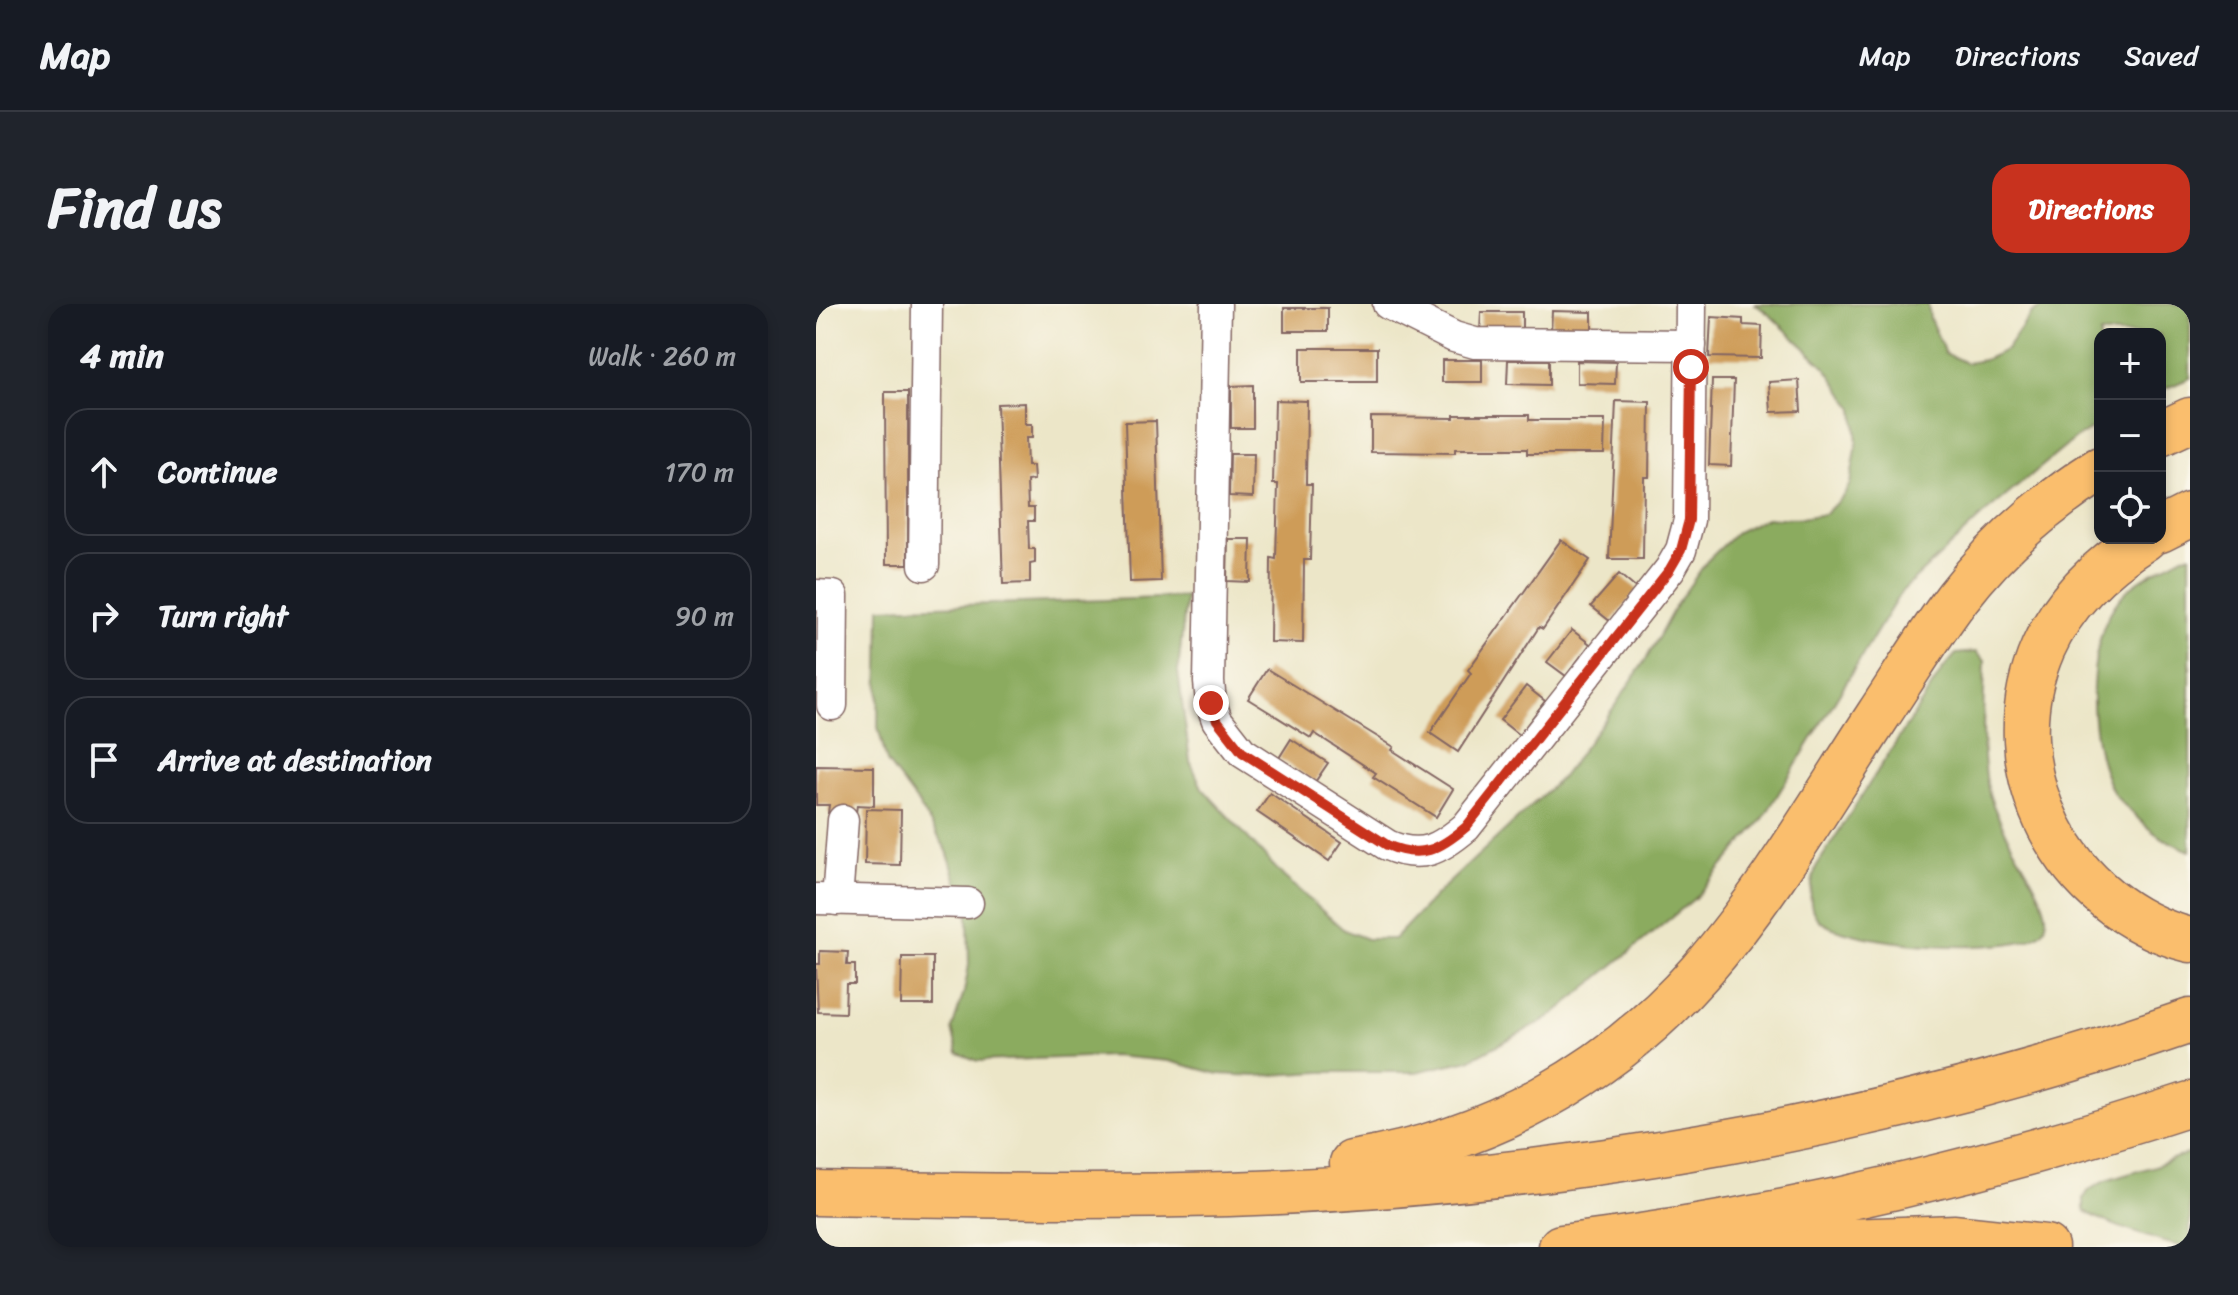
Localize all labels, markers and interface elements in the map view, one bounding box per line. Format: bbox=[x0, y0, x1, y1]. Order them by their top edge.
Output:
text: Map bbox=[40, 22, 110, 89]
text: Map bbox=[1859, 31, 1911, 80]
text: Directions bbox=[1955, 31, 2080, 80]
text: Saved bbox=[2124, 31, 2198, 80]
text: Find us bbox=[48, 159, 221, 258]
button: Directions bbox=[1992, 164, 2190, 253]
text: 4 min bbox=[80, 326, 164, 386]
map controls bbox=[2094, 328, 2166, 544]
button: + bbox=[2094, 328, 2166, 400]
text: Walk · 260 m bbox=[588, 333, 736, 379]
route start bbox=[1673, 349, 1709, 385]
button: − bbox=[2094, 400, 2166, 472]
text: Continue bbox=[158, 445, 277, 499]
text: 170 m bbox=[665, 449, 734, 495]
icon: ahead bbox=[82, 450, 126, 494]
button: locate bbox=[2094, 472, 2166, 544]
text: Turn right bbox=[158, 589, 288, 643]
text: 90 m bbox=[675, 593, 734, 639]
icon: right bbox=[82, 594, 126, 638]
route end bbox=[1193, 685, 1229, 721]
text: Arrive at destination bbox=[158, 733, 432, 787]
icon: arrive bbox=[82, 738, 126, 782]

